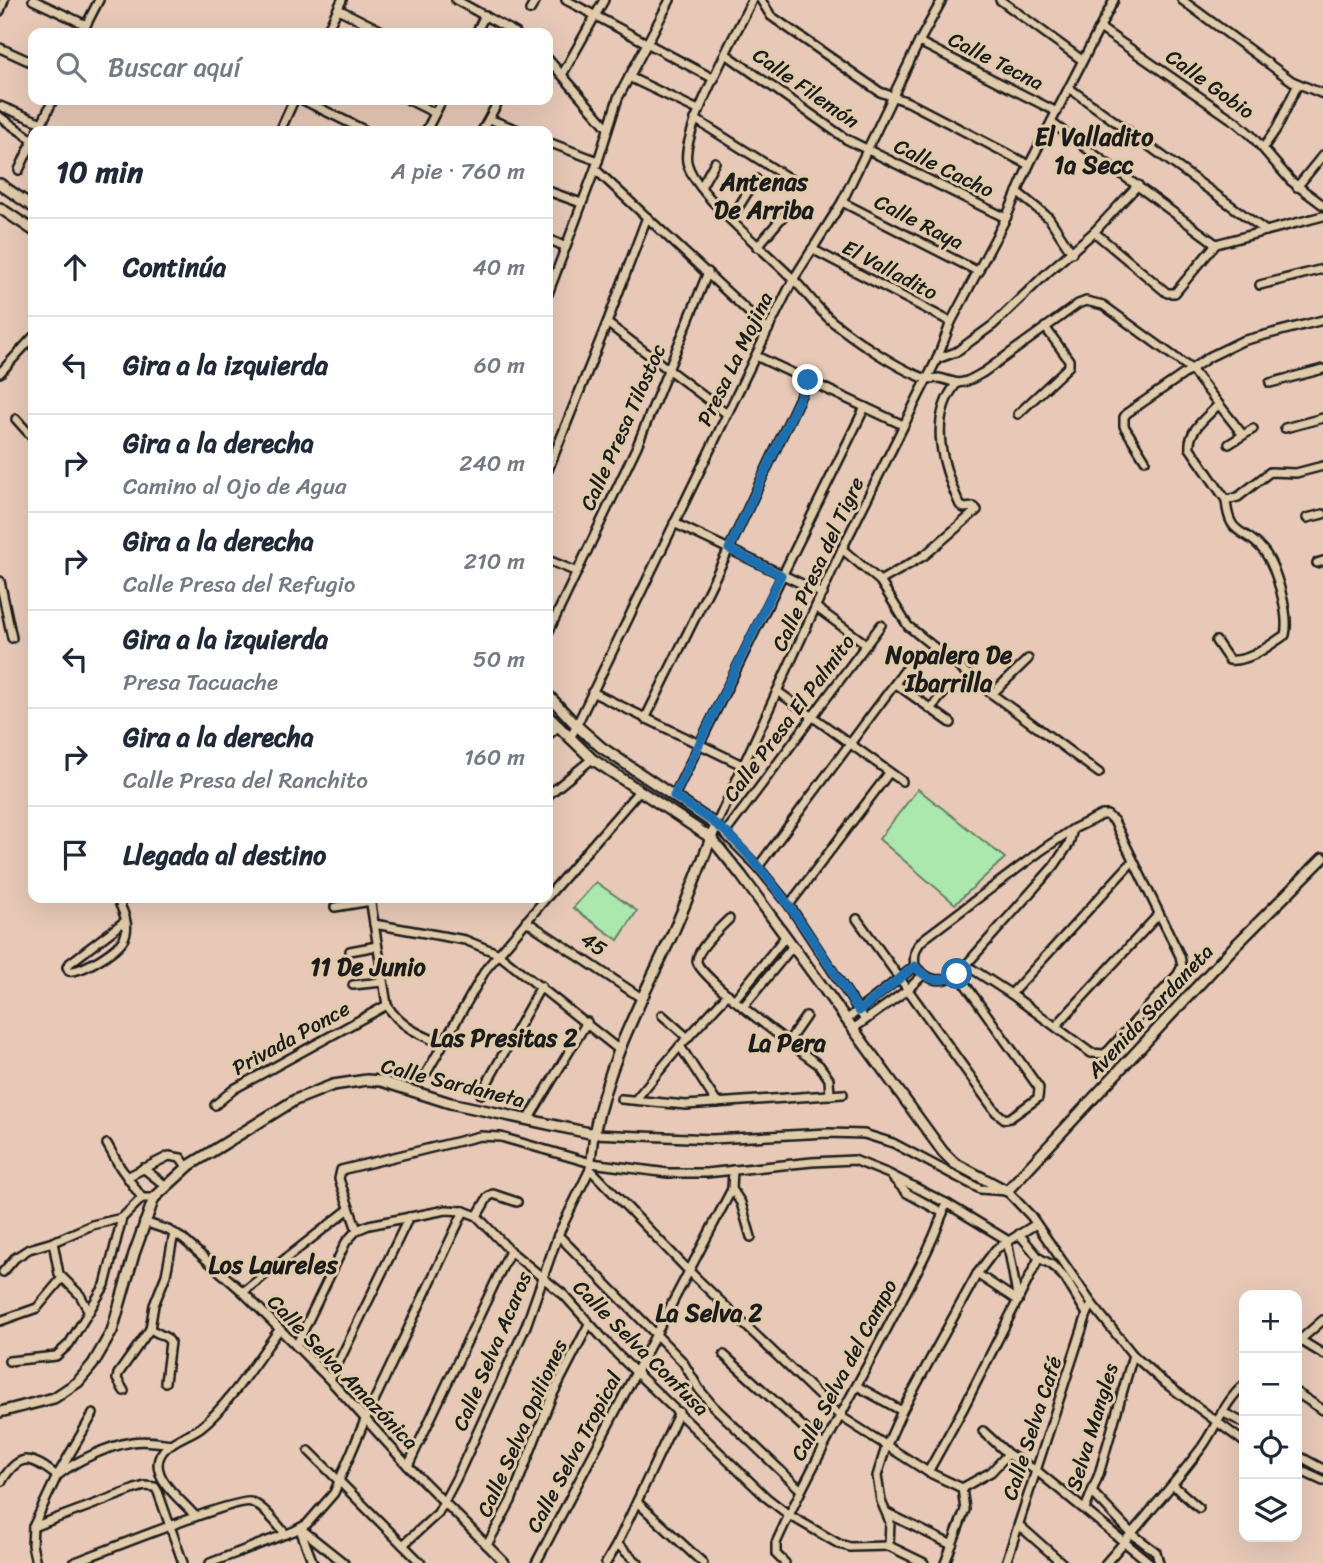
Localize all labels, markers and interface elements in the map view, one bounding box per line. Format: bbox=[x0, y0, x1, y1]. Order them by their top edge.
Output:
street label: Calle Tecna bbox=[941, 21, 1051, 102]
search box bbox=[28, 28, 553, 105]
street label: Calle Filemón bbox=[744, 37, 868, 139]
street label: Calle Gobio bbox=[1157, 38, 1263, 130]
text: Buscar aquí bbox=[108, 44, 241, 90]
icon: search bbox=[52, 48, 90, 86]
district label: El Valladito 1a Secc bbox=[1035, 116, 1154, 186]
street label: Calle Cacho bbox=[887, 127, 1001, 209]
text: 10 min bbox=[56, 145, 143, 199]
text: A pie · 760 m bbox=[391, 151, 525, 192]
district label: Antenas De Arriba bbox=[714, 161, 815, 231]
street label: Calle Raya bbox=[867, 183, 971, 261]
street label: El Valladito bbox=[835, 229, 945, 311]
text: Continúa bbox=[123, 244, 226, 290]
text: 40 m bbox=[472, 247, 525, 288]
icon: ahead bbox=[56, 248, 94, 286]
street label: Presa La Mojina bbox=[686, 285, 784, 433]
street label: Calle Presa Tilostoc bbox=[569, 337, 677, 517]
text: Gira a la izquierda bbox=[123, 342, 328, 388]
text: 60 m bbox=[474, 345, 525, 386]
icon: left bbox=[56, 346, 94, 384]
route end bbox=[792, 364, 823, 395]
text: Gira a la derecha bbox=[123, 420, 314, 466]
text: 240 m bbox=[459, 443, 525, 484]
icon: right bbox=[56, 444, 94, 482]
text: Camino al Ojo de Agua bbox=[123, 466, 347, 507]
street label: Calle Presa del Tigre bbox=[761, 470, 875, 658]
text: Gira a la derecha bbox=[123, 518, 314, 564]
text: 210 m bbox=[464, 541, 525, 582]
icon: right bbox=[56, 542, 94, 580]
text: Calle Presa del Refugio bbox=[123, 564, 355, 605]
text: Gira a la izquierda bbox=[123, 616, 328, 662]
street label: Calle Presa El Palmito bbox=[713, 625, 865, 810]
district label: Nopalera De Ibarrilla bbox=[885, 634, 1013, 704]
text: 50 m bbox=[473, 639, 525, 680]
icon: left bbox=[56, 640, 94, 678]
text: Presa Tacuache bbox=[123, 662, 278, 703]
text: Gira a la derecha bbox=[123, 714, 314, 760]
text: 160 m bbox=[464, 737, 525, 778]
icon: right bbox=[56, 738, 94, 776]
text: Calle Presa del Ranchito bbox=[123, 760, 368, 801]
text: Llegada al destino bbox=[123, 832, 326, 878]
icon: arrive bbox=[56, 836, 94, 874]
street label: 45 bbox=[572, 921, 616, 967]
street label: Avenida Sardaneta bbox=[1076, 934, 1223, 1088]
district label: 11 De Junio bbox=[310, 946, 427, 988]
route start bbox=[941, 958, 972, 989]
street label: Privada Ponce bbox=[225, 990, 357, 1086]
district label: Las Presitas 2 bbox=[431, 1017, 578, 1059]
district label: La Pera bbox=[748, 1022, 827, 1064]
street label: Calle Sardaneta bbox=[377, 1047, 529, 1119]
district label: Los Laureles bbox=[209, 1244, 338, 1286]
street label: Calle Selva Acaros bbox=[441, 1265, 543, 1437]
street label: Calle Selva Confusa bbox=[563, 1270, 719, 1426]
street label: Calle Selva del Campo bbox=[780, 1272, 908, 1468]
street label: Calle Selva Amazónica bbox=[258, 1285, 429, 1460]
map controls bbox=[1239, 1290, 1302, 1542]
button: + bbox=[1239, 1290, 1302, 1353]
district label: La Selva 2 bbox=[656, 1292, 763, 1334]
street label: Calle Selva Opiliones bbox=[466, 1332, 578, 1523]
street label: Calle Selva Café bbox=[991, 1351, 1073, 1505]
button: − bbox=[1239, 1353, 1302, 1416]
street label: Selva Mangles bbox=[1055, 1358, 1130, 1495]
street label: Calle Selva Tropical bbox=[515, 1363, 633, 1540]
button: locate bbox=[1239, 1416, 1302, 1479]
button: layers bbox=[1239, 1479, 1302, 1542]

